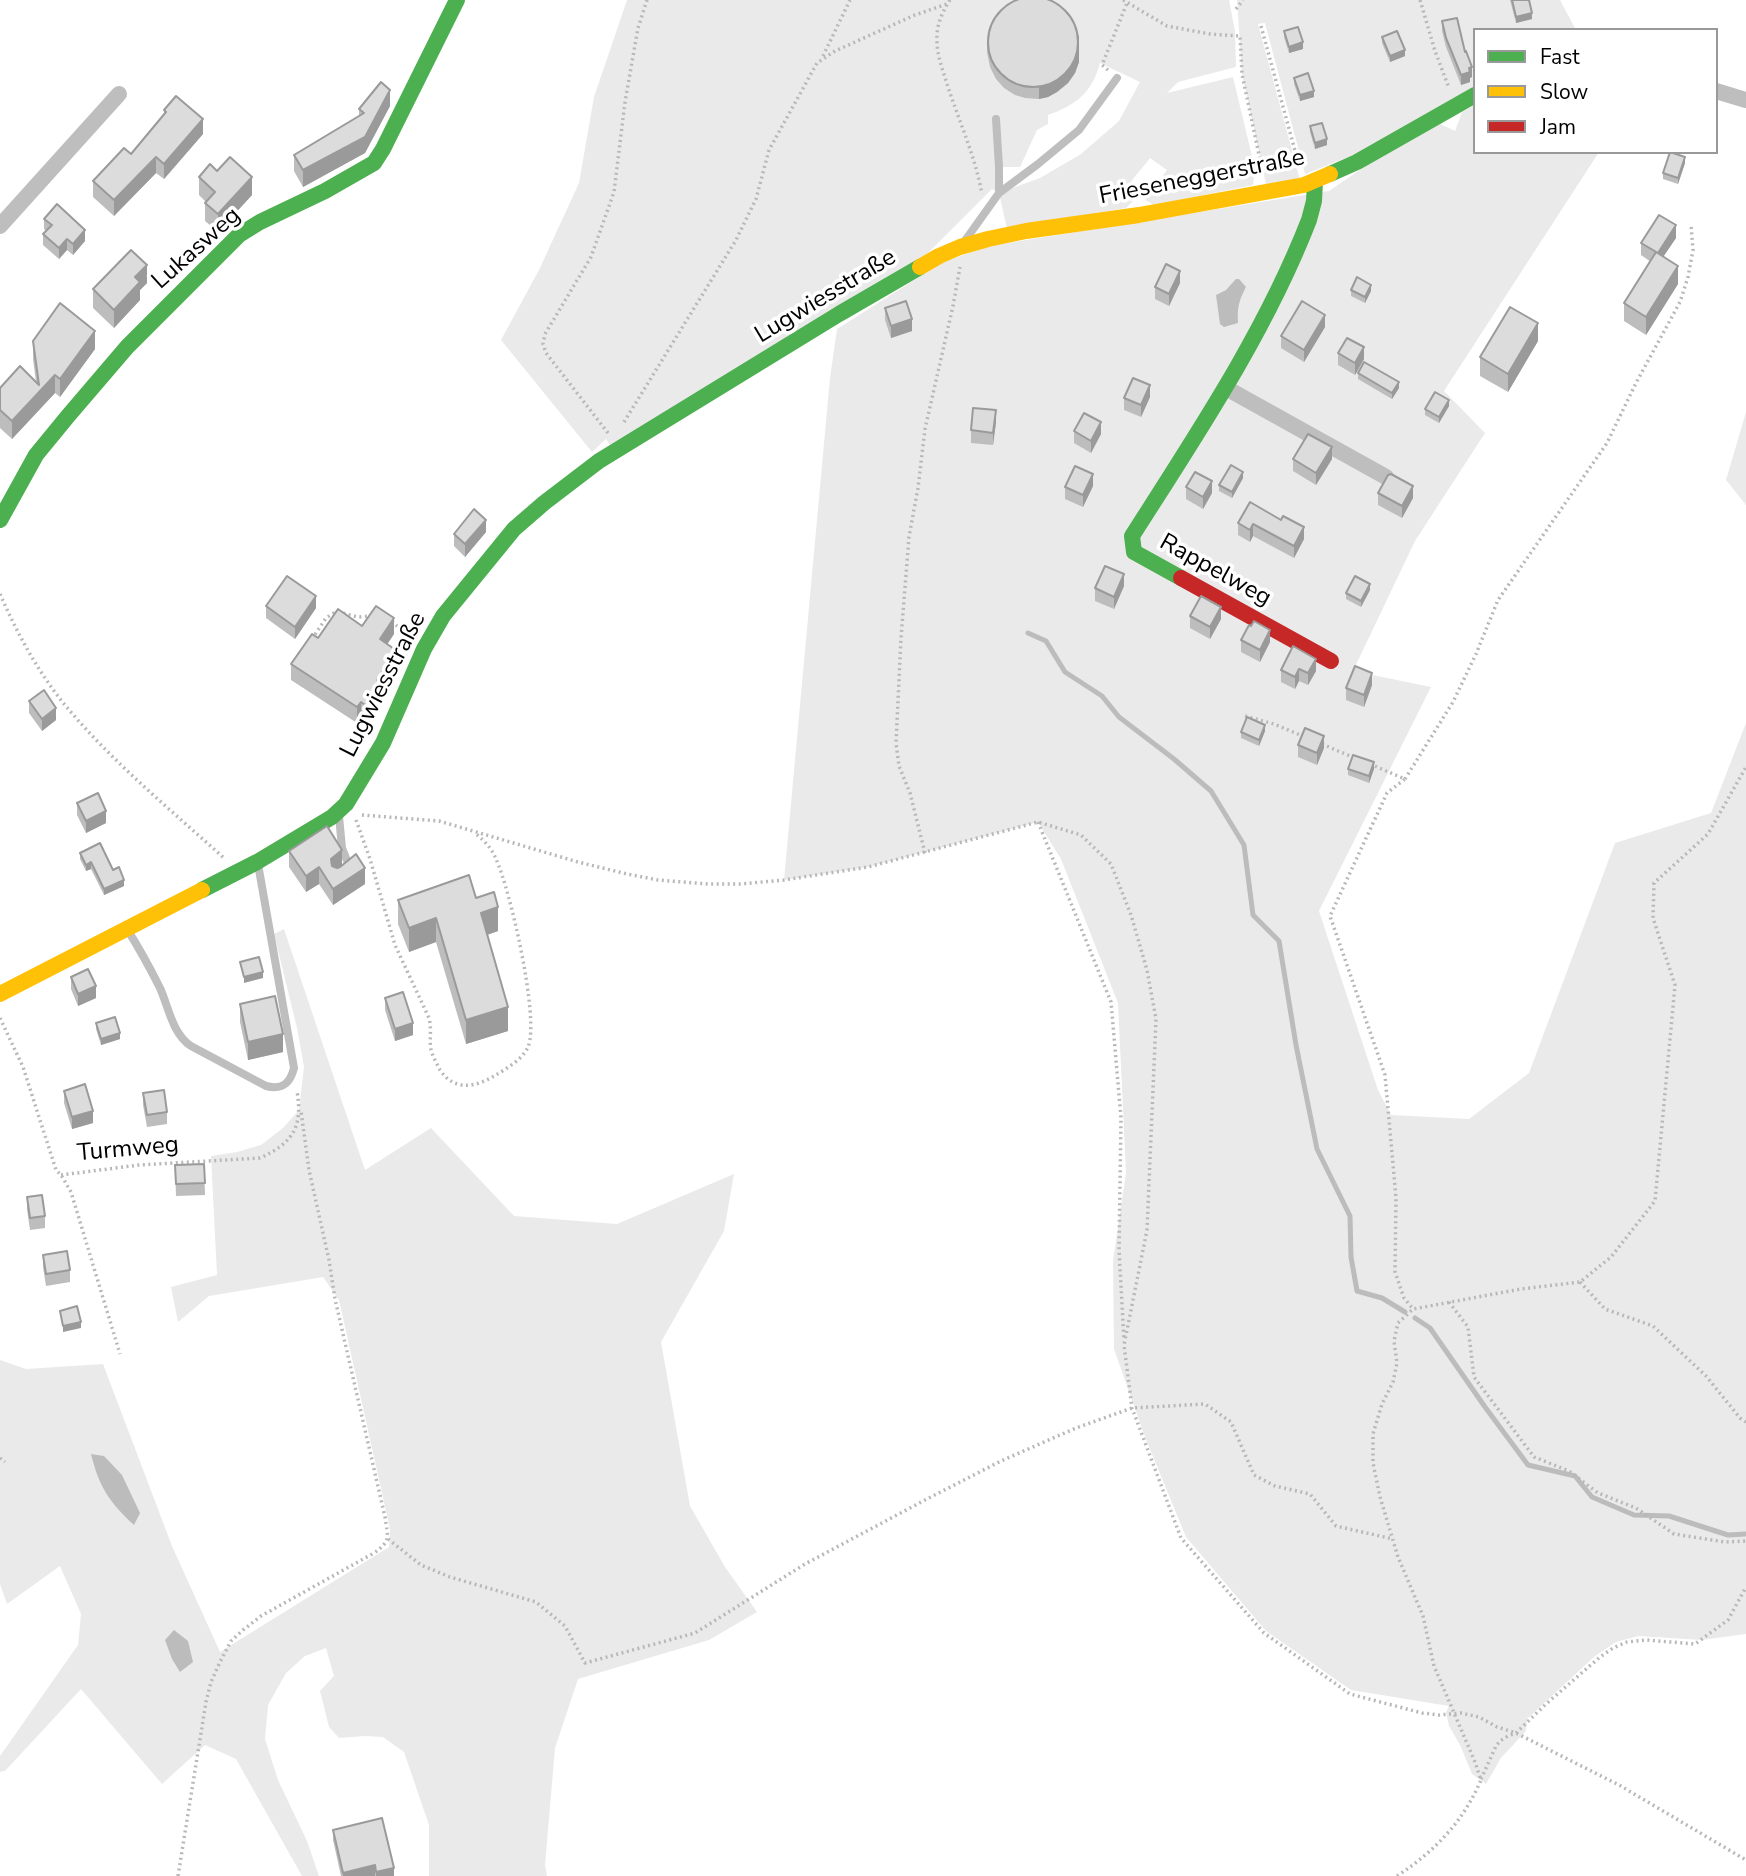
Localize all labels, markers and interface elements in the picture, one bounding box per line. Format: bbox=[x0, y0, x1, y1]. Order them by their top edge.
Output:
legend bbox=[1473, 28, 1718, 154]
text: Fast bbox=[1540, 43, 1580, 71]
text: Slow bbox=[1540, 78, 1588, 106]
text: Jam bbox=[1540, 113, 1576, 141]
street label: Frieseneggerstraße bbox=[1097, 144, 1307, 212]
street label: Lukasweg bbox=[147, 202, 247, 296]
street label: Lugwiesstraße bbox=[750, 244, 902, 350]
street label: Rappelweg bbox=[1154, 529, 1276, 613]
street label: Lugwiesstraße bbox=[335, 608, 433, 762]
street label: Turmweg bbox=[76, 1131, 180, 1169]

